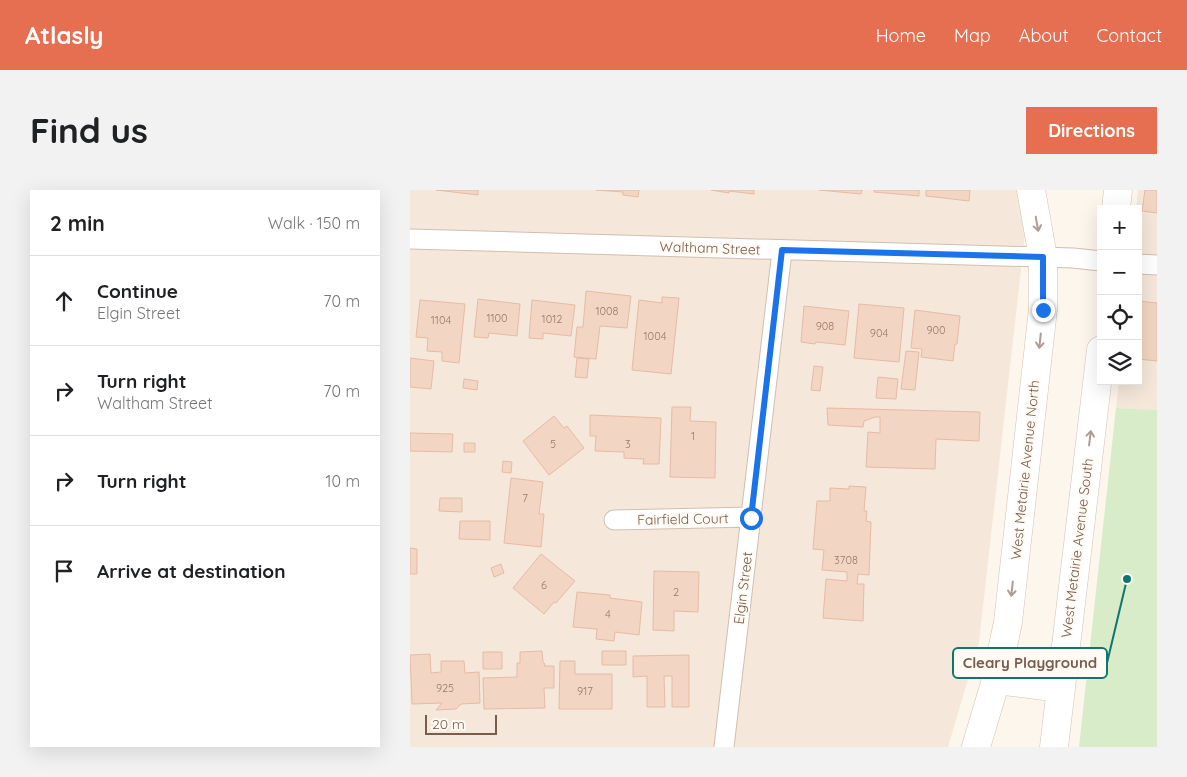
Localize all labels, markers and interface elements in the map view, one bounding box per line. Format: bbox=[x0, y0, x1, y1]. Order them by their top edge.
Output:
text: Atlasly bbox=[25, 20, 103, 50]
text: Home bbox=[876, 24, 926, 47]
text: Map bbox=[954, 24, 991, 47]
text: About bbox=[1019, 24, 1069, 47]
text: Contact bbox=[1097, 24, 1162, 47]
button: Directions bbox=[1026, 107, 1157, 154]
text: Find us bbox=[30, 108, 148, 152]
map controls bbox=[1097, 205, 1142, 385]
button: + bbox=[1097, 205, 1142, 250]
text: 2 min bbox=[50, 210, 105, 236]
text: Walk · 150 m bbox=[268, 213, 360, 233]
one-way arrow bbox=[1033, 215, 1043, 231]
street label: Waltham Street bbox=[659, 237, 761, 259]
button: − bbox=[1097, 250, 1142, 295]
text: Continue bbox=[97, 279, 178, 303]
icon: ahead bbox=[50, 287, 78, 315]
text: 70 m bbox=[323, 291, 360, 311]
button: locate bbox=[1097, 295, 1142, 340]
route end bbox=[1032, 299, 1055, 322]
text: Elgin Street bbox=[97, 303, 180, 323]
house number: 1008 bbox=[595, 304, 619, 318]
house number: 1100 bbox=[486, 311, 508, 325]
house number: 1012 bbox=[542, 312, 562, 326]
house number: 1104 bbox=[431, 313, 451, 327]
house number: 908 bbox=[816, 319, 834, 333]
house number: 900 bbox=[926, 323, 946, 337]
house number: 904 bbox=[870, 326, 888, 340]
house number: 1004 bbox=[644, 329, 667, 343]
one-way arrow bbox=[1035, 333, 1045, 349]
button: layers bbox=[1097, 340, 1142, 385]
text: Turn right bbox=[97, 369, 186, 393]
icon: right bbox=[50, 377, 78, 405]
street label: West Metairie Avenue North bbox=[1007, 379, 1043, 561]
text: 70 m bbox=[323, 381, 360, 401]
text: Waltham Street bbox=[97, 393, 213, 413]
house number: 1 bbox=[691, 429, 695, 443]
one-way arrow bbox=[1085, 430, 1095, 446]
house number: 5 bbox=[550, 437, 556, 451]
house number: 3 bbox=[625, 437, 631, 451]
street label: West Metairie Avenue South bbox=[1057, 457, 1097, 639]
icon: right bbox=[50, 467, 78, 495]
text: Turn right bbox=[97, 469, 186, 493]
text: 10 m bbox=[326, 471, 360, 491]
house number: 7 bbox=[522, 491, 528, 505]
route start bbox=[740, 507, 763, 530]
street label: Fairfield Court bbox=[637, 509, 729, 529]
street label: Elgin Street bbox=[730, 550, 756, 625]
house number: 3708 bbox=[834, 553, 858, 567]
icon: arrive bbox=[50, 557, 78, 585]
text: Arrive at destination bbox=[97, 559, 286, 583]
house number: 6 bbox=[541, 578, 547, 592]
one-way arrow bbox=[1007, 581, 1017, 597]
house number: 2 bbox=[673, 585, 679, 599]
house number: 4 bbox=[605, 607, 611, 621]
callout: Cleary Playground bbox=[953, 648, 1107, 678]
text: Cleary Playground bbox=[963, 653, 1097, 672]
house number: 925 bbox=[436, 681, 454, 695]
house number: 917 bbox=[577, 684, 593, 698]
scale bar bbox=[425, 712, 498, 735]
text: 20 m bbox=[432, 715, 465, 733]

